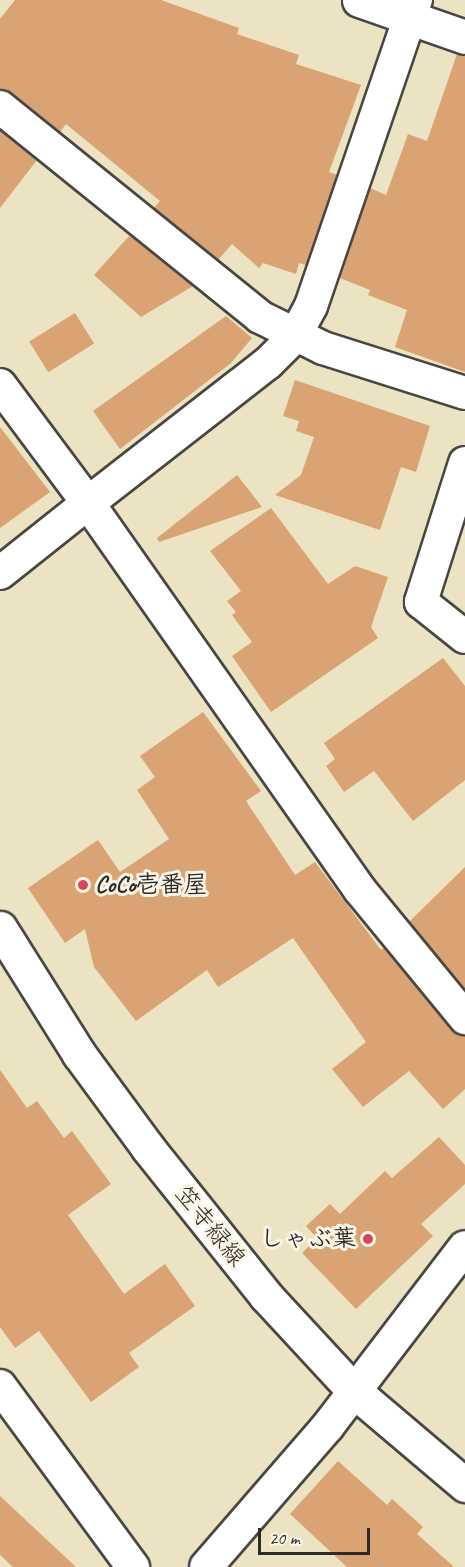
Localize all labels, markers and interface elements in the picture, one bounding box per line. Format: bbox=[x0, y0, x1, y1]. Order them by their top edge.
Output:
place label: CoCo壱番屋 bbox=[95, 871, 208, 899]
marker: CoCo壱番屋 bbox=[76, 878, 90, 892]
street label: 笠寺緑線 bbox=[169, 1180, 251, 1272]
place label: しゃぶ葉 bbox=[260, 1225, 356, 1253]
marker: しゃぶ葉 bbox=[361, 1232, 375, 1246]
scale bar bbox=[261, 1516, 374, 1554]
text: 20 m bbox=[269, 1527, 300, 1549]

